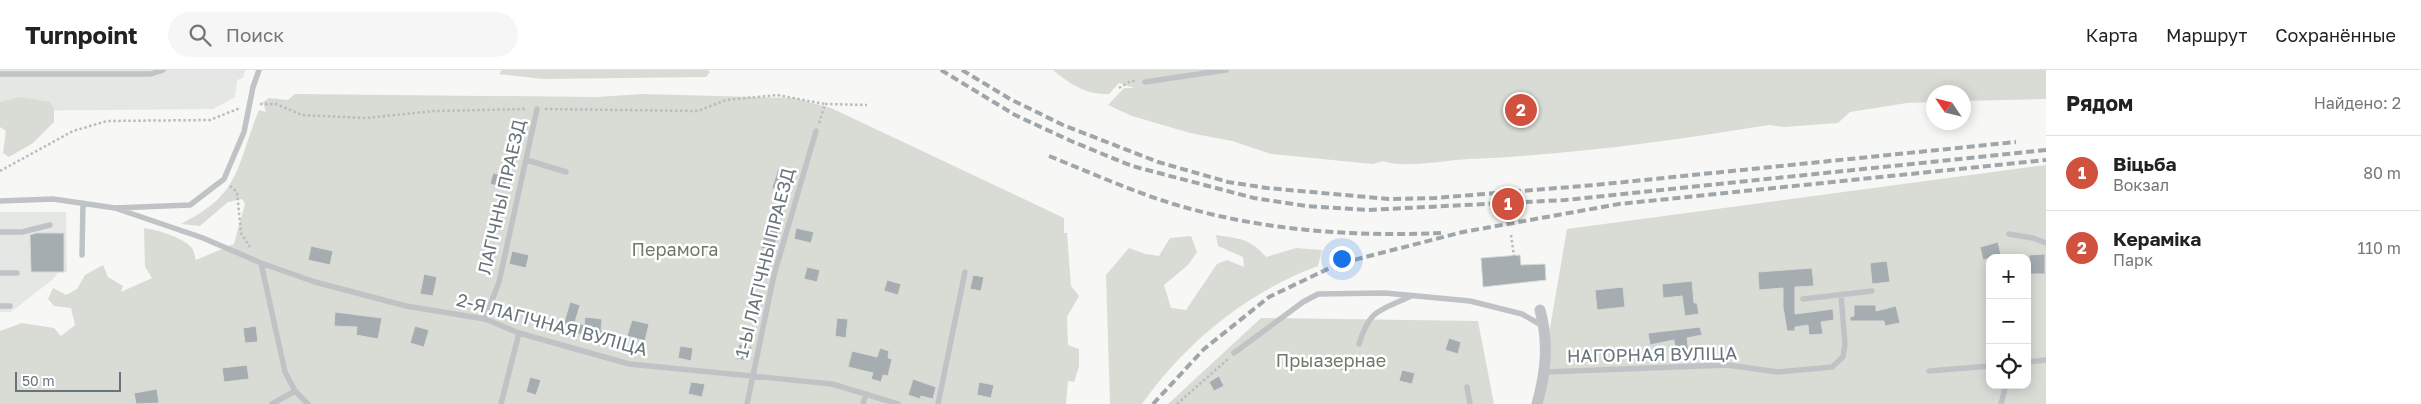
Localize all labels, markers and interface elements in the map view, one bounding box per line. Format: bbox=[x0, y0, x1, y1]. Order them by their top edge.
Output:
search box bbox=[168, 12, 518, 57]
text: Turnpoint bbox=[25, 20, 138, 49]
icon: search bbox=[186, 21, 214, 49]
text: Поиск bbox=[226, 23, 284, 46]
text: Карта bbox=[2086, 24, 2138, 46]
text: Маршрут bbox=[2166, 24, 2247, 46]
text: Сохранённые bbox=[2275, 24, 2396, 46]
north arrow bbox=[1926, 85, 1971, 130]
text: Рядом bbox=[2066, 90, 2133, 116]
pin: 2 bbox=[1505, 91, 1537, 129]
text: Найдено: 2 bbox=[2314, 93, 2401, 113]
street label: ЛАГІЧНЫ ПРАЕЗД bbox=[472, 117, 530, 276]
text: Віцьба bbox=[2113, 152, 2177, 175]
text: 1 bbox=[2078, 163, 2086, 183]
text: 80 m bbox=[2363, 163, 2401, 183]
street label: 1-Ы ЛАГІЧНЫ ПРАЕЗД bbox=[730, 166, 798, 360]
text: Вокзал bbox=[2113, 175, 2169, 195]
pin: 1 bbox=[1492, 185, 1524, 223]
text: Кераміка bbox=[2113, 227, 2201, 250]
park label: Перамога bbox=[631, 238, 719, 260]
text: 2 bbox=[2077, 238, 2087, 258]
text: 110 m bbox=[2357, 238, 2401, 258]
your location bbox=[1329, 246, 1355, 272]
text: Парк bbox=[2113, 250, 2153, 270]
map controls bbox=[1986, 254, 2031, 389]
button: + bbox=[1986, 254, 2031, 299]
street label: 2-Я ЛАГІЧНАЯ ВУЛІЦА bbox=[454, 288, 650, 360]
button: − bbox=[1986, 299, 2031, 344]
street label: НАГОРНАЯ ВУЛІЦА bbox=[1567, 342, 1737, 366]
button: locate bbox=[1986, 344, 2031, 389]
park label: Прыазернае bbox=[1276, 349, 1386, 371]
scale bar bbox=[15, 369, 121, 392]
text: 50 m bbox=[22, 372, 55, 389]

